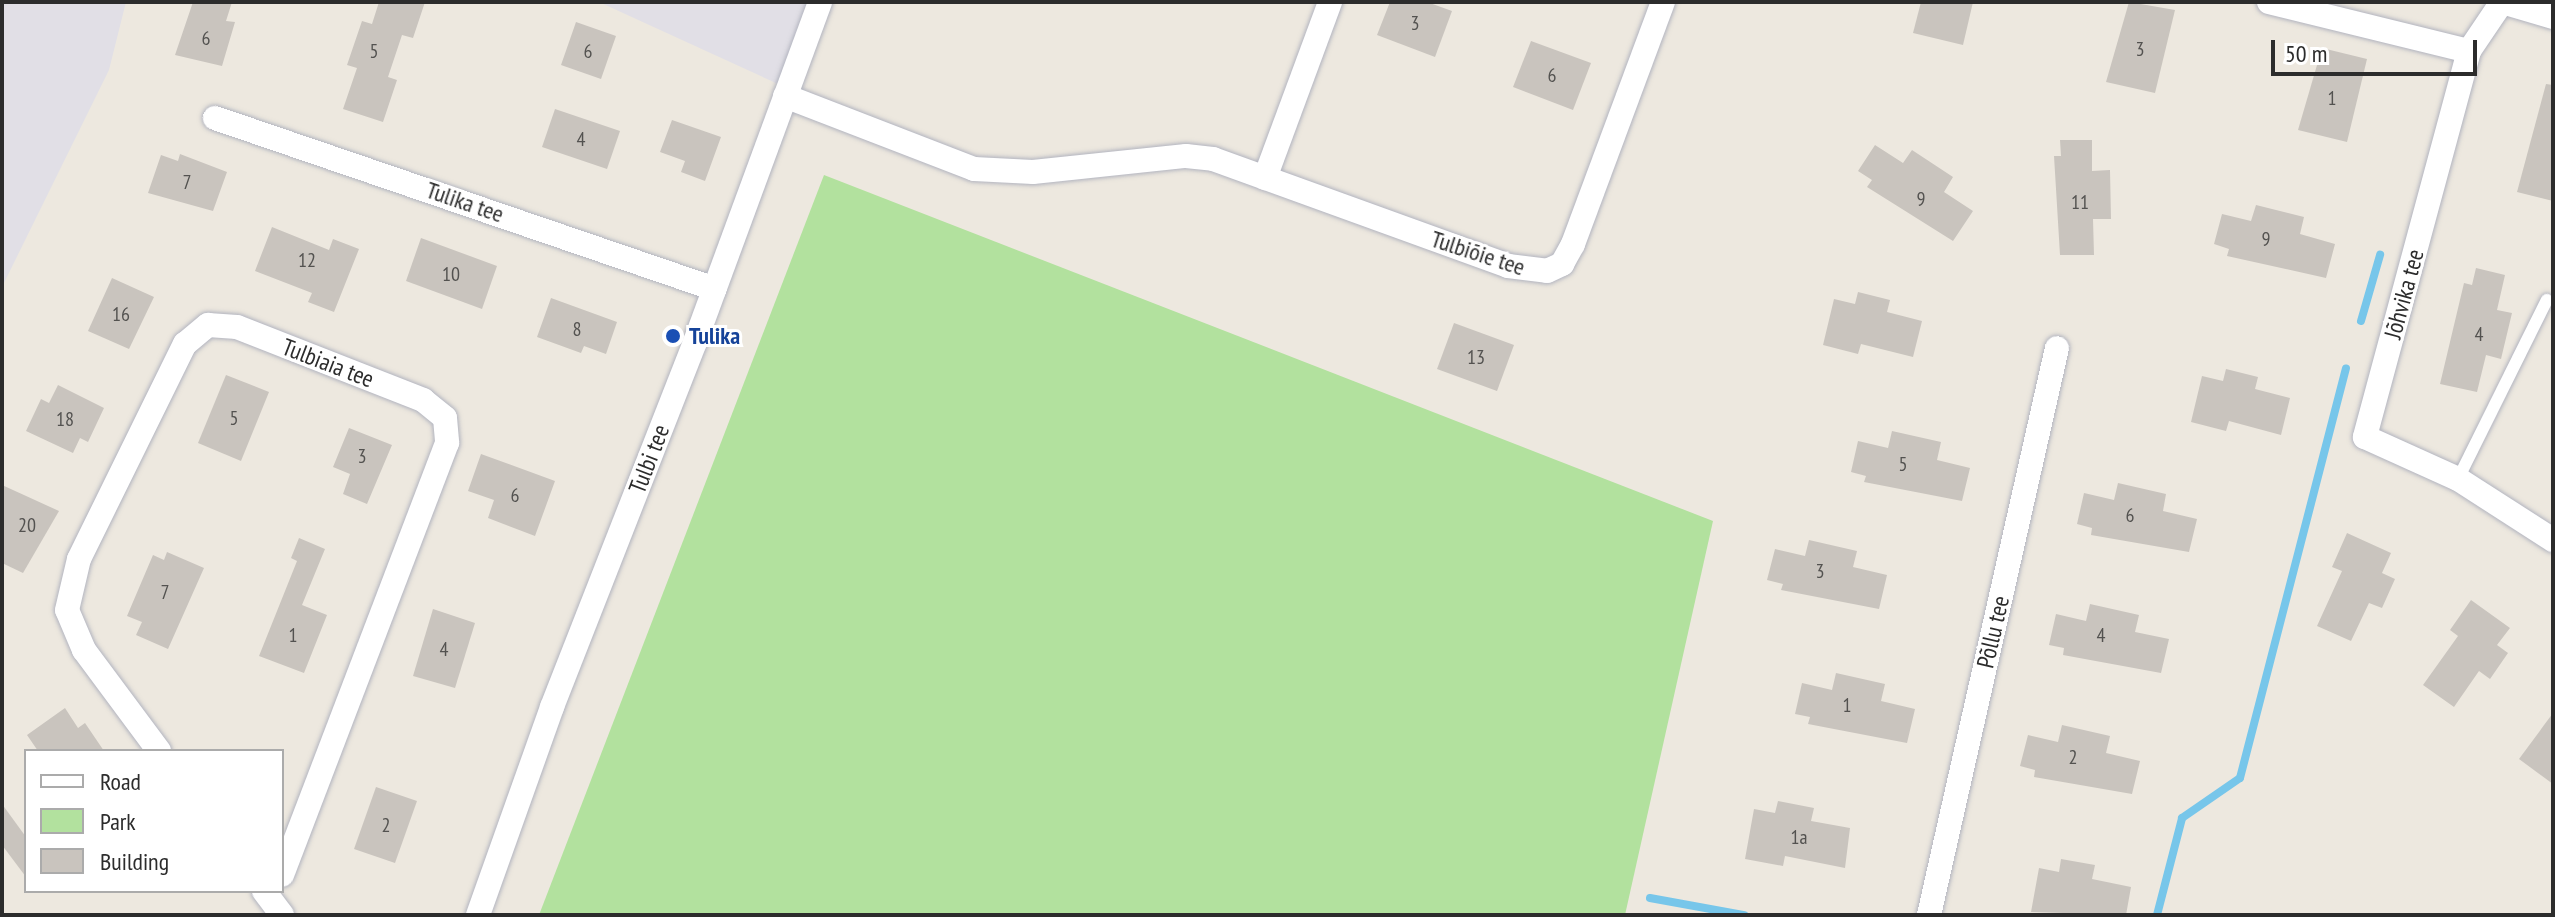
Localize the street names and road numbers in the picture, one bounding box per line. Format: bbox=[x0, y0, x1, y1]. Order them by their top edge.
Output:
street label: Tulika tee bbox=[423, 175, 507, 229]
street label: Tulbiõie tee bbox=[1427, 224, 1529, 282]
street label: Jõhvika tee bbox=[2378, 246, 2430, 342]
street label: Tulbiaia tee bbox=[278, 332, 378, 394]
street label: Tulbi tee bbox=[623, 420, 675, 498]
street label: Põllu tee bbox=[1971, 593, 2015, 671]

